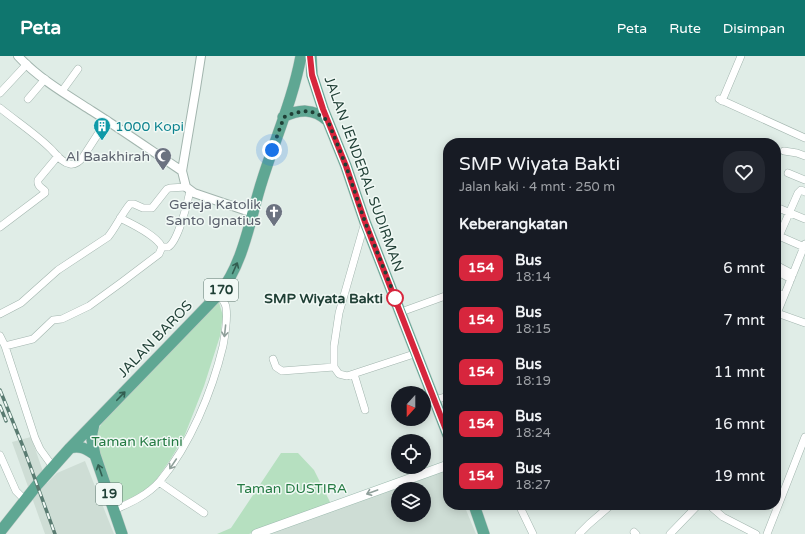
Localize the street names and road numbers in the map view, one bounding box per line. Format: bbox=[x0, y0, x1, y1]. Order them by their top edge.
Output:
street label: JALAN JENDERAL SUDIRMAN bbox=[321, 74, 407, 274]
road number: 170 bbox=[204, 279, 238, 301]
street label: JALAN BAROS bbox=[114, 297, 196, 381]
road number: 19 bbox=[96, 483, 122, 505]

